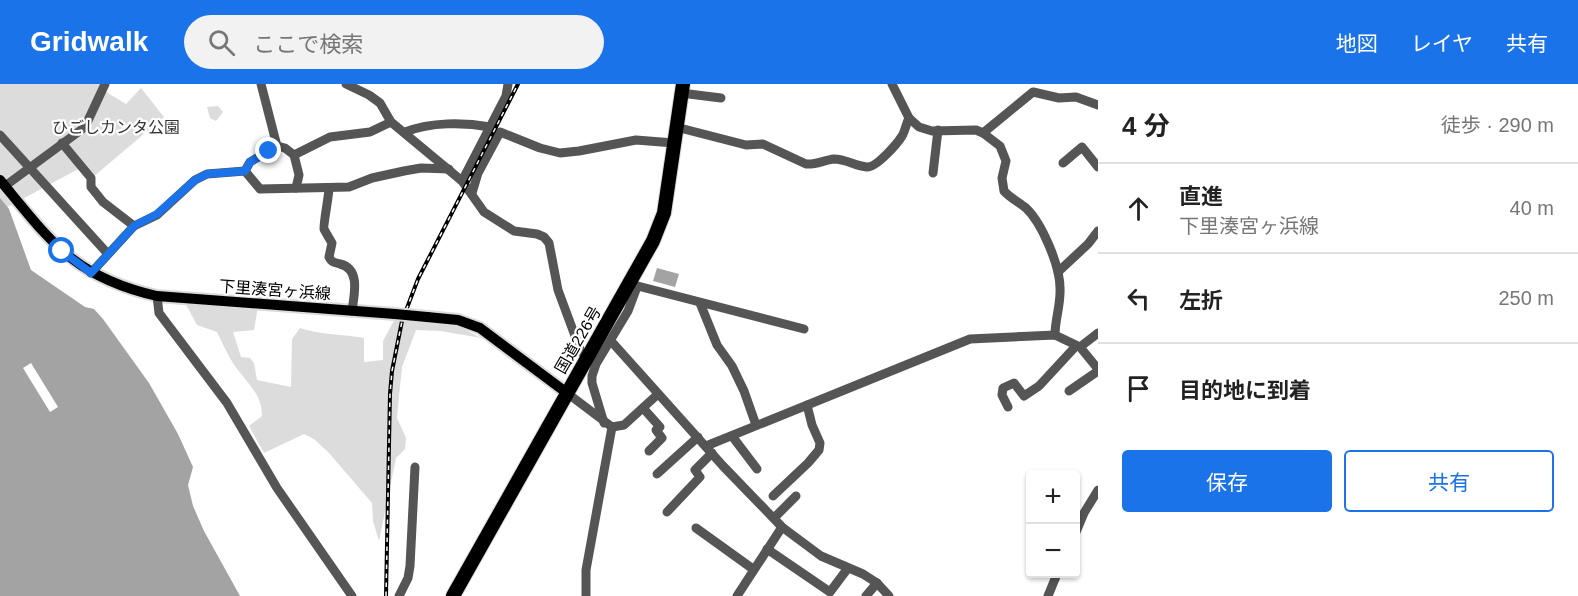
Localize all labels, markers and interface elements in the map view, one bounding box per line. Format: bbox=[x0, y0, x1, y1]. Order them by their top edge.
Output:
search box bbox=[184, 15, 604, 69]
text: Gridwalk bbox=[30, 26, 148, 57]
icon: search bbox=[205, 26, 238, 59]
text: ここで検索 bbox=[253, 32, 363, 57]
text: 地図 bbox=[1336, 32, 1378, 55]
text: レイヤ bbox=[1411, 32, 1473, 55]
text: 共有 bbox=[1506, 32, 1548, 55]
text: 4 分 bbox=[1122, 111, 1170, 141]
text: 徒歩 · 290 m bbox=[1441, 114, 1554, 136]
park label: ひごしカンタ公園 bbox=[52, 119, 180, 136]
route end bbox=[255, 137, 281, 163]
text: 直進 bbox=[1179, 184, 1223, 209]
icon: ahead bbox=[1122, 192, 1155, 225]
text: 40 m bbox=[1510, 197, 1554, 219]
text: 下里湊宮ヶ浜線 bbox=[1179, 215, 1319, 237]
route start bbox=[48, 237, 74, 263]
street label: 下里湊宮ヶ浜線 bbox=[219, 278, 331, 302]
icon: left bbox=[1122, 282, 1155, 315]
text: 250 m bbox=[1498, 287, 1554, 309]
text: 左折 bbox=[1179, 288, 1223, 313]
street label: 国道226号 bbox=[552, 303, 604, 377]
icon: arrive bbox=[1122, 372, 1155, 405]
text: 目的地に到着 bbox=[1179, 378, 1311, 403]
button: 保存 bbox=[1122, 450, 1332, 512]
button: 共有 bbox=[1344, 450, 1554, 512]
map controls bbox=[1026, 470, 1080, 578]
button: + bbox=[1026, 470, 1080, 524]
button: − bbox=[1026, 524, 1080, 578]

